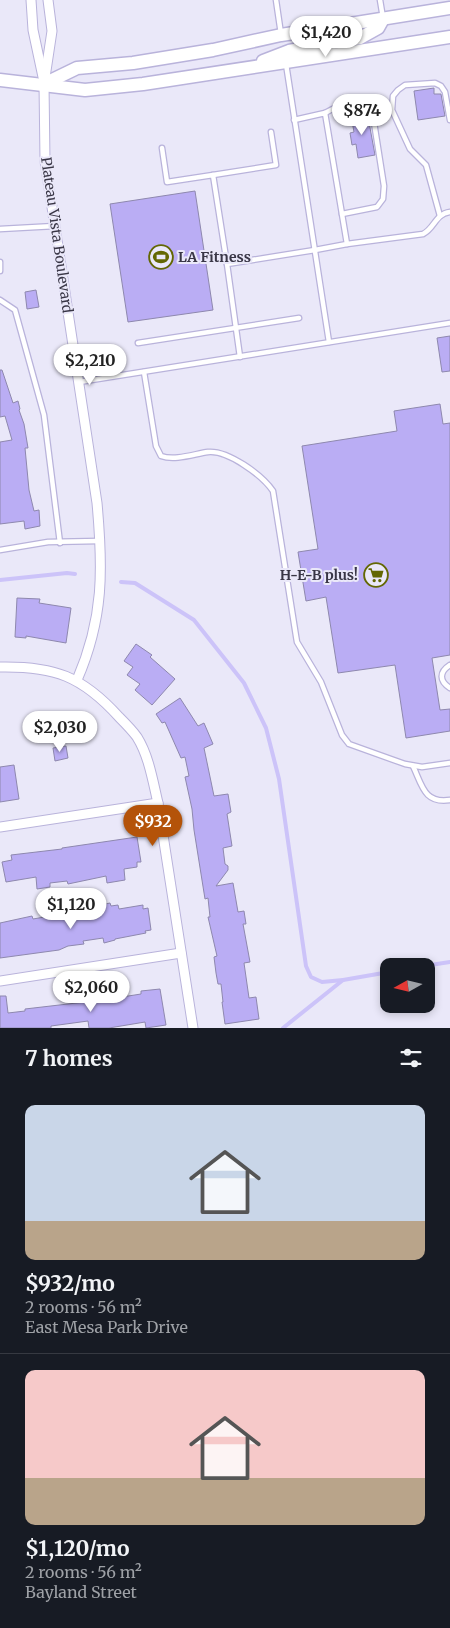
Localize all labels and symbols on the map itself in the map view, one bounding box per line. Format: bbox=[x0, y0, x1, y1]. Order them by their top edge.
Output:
pin: $1,420 bbox=[285, 15, 367, 58]
pin: $874 bbox=[332, 94, 392, 136]
street label: Plateau Vista Boulevard bbox=[37, 156, 77, 315]
sports icon: LA Fitness bbox=[148, 244, 174, 270]
place label: LA Fitness bbox=[178, 248, 251, 266]
pin: $2,210 bbox=[49, 344, 131, 386]
supermarket icon: H-E-B plus! bbox=[363, 562, 389, 588]
place label: H-E-B plus! bbox=[280, 566, 358, 584]
pin: $2,030 bbox=[19, 710, 101, 753]
pin: $932 bbox=[123, 804, 183, 847]
pin: $1,120 bbox=[30, 888, 112, 930]
north arrow bbox=[380, 958, 435, 1012]
pin: $2,060 bbox=[50, 970, 132, 1013]

